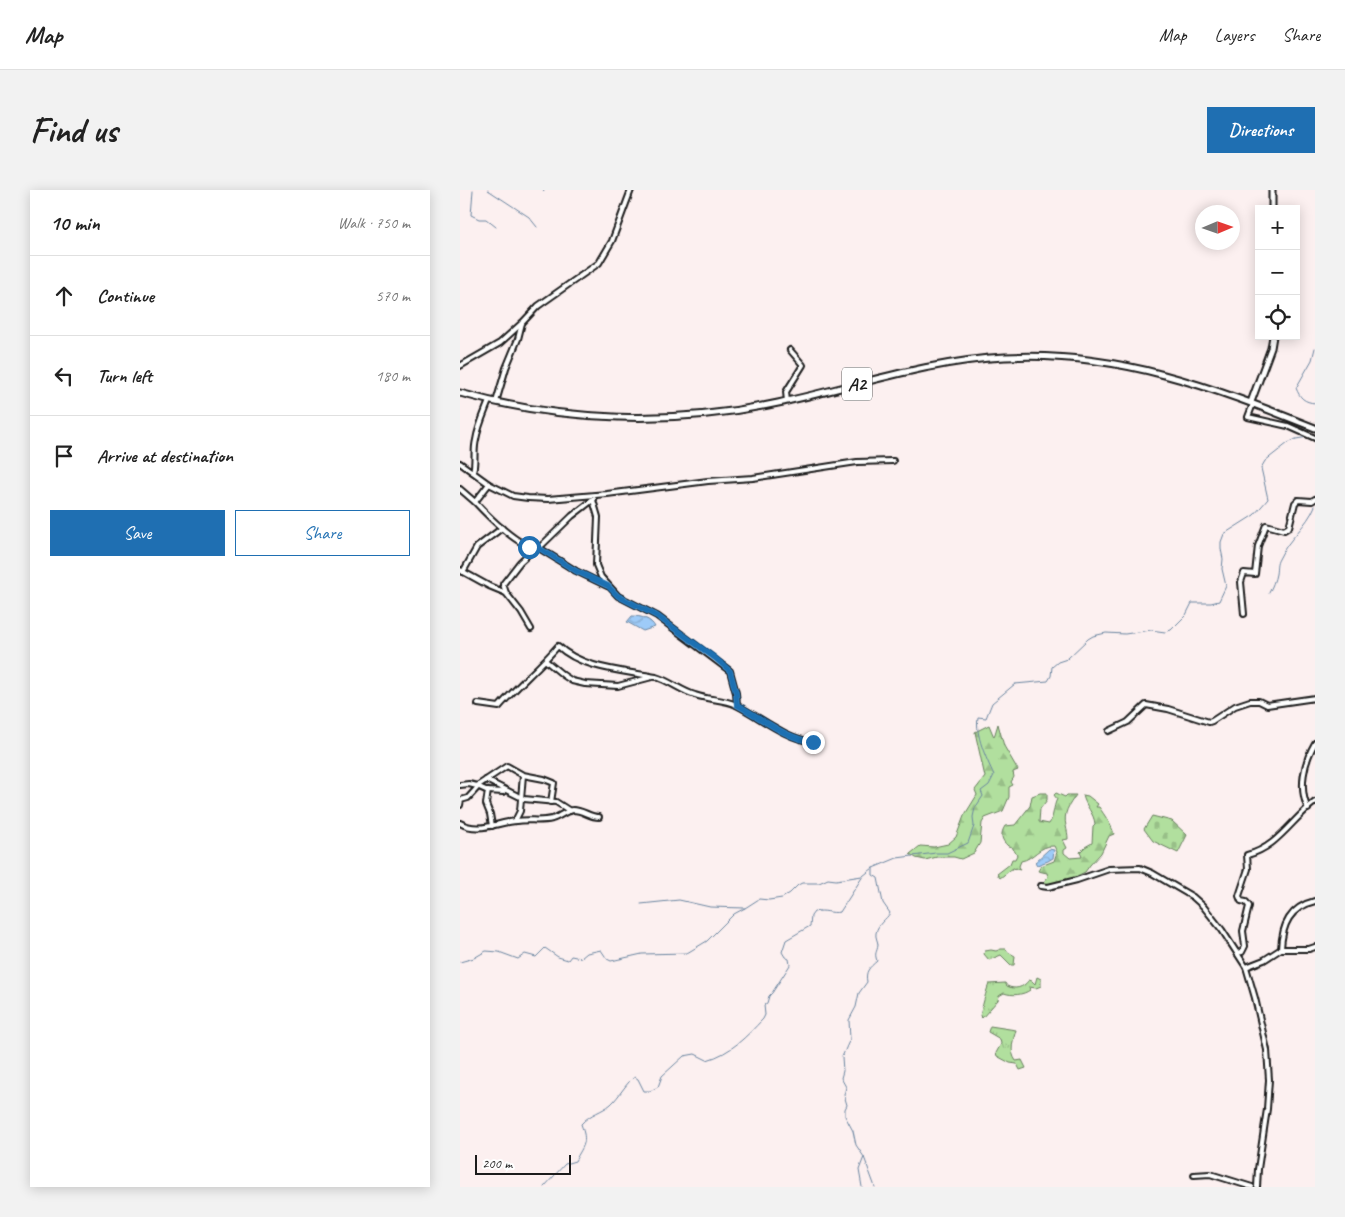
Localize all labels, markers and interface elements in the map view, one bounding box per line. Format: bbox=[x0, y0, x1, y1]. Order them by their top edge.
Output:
text: Map bbox=[25, 20, 62, 50]
text: Map bbox=[1159, 24, 1187, 46]
text: Layers bbox=[1215, 24, 1254, 46]
text: Share bbox=[1282, 24, 1320, 46]
button: Directions bbox=[1207, 107, 1315, 153]
text: Find us bbox=[30, 108, 117, 153]
north arrow bbox=[1195, 205, 1240, 250]
map controls bbox=[1255, 205, 1300, 340]
button: + bbox=[1255, 205, 1300, 250]
text: 10 min bbox=[50, 210, 100, 236]
text: Walk · 750 m bbox=[338, 213, 410, 233]
button: − bbox=[1255, 250, 1300, 295]
icon: ahead bbox=[50, 282, 78, 310]
text: Continue bbox=[97, 284, 154, 308]
text: 570 m bbox=[376, 286, 410, 306]
button: locate bbox=[1255, 295, 1300, 340]
icon: left bbox=[50, 362, 78, 390]
text: Turn left bbox=[97, 364, 152, 388]
text: 180 m bbox=[376, 366, 410, 386]
road number: A2 bbox=[842, 368, 872, 400]
icon: arrive bbox=[50, 442, 78, 470]
text: Arrive at destination bbox=[97, 444, 233, 468]
button: Save bbox=[50, 510, 225, 556]
button: Share bbox=[235, 510, 410, 556]
route start bbox=[518, 536, 541, 559]
route end bbox=[802, 731, 825, 754]
scale bar bbox=[475, 1152, 571, 1175]
text: 200 m bbox=[482, 1155, 512, 1172]

